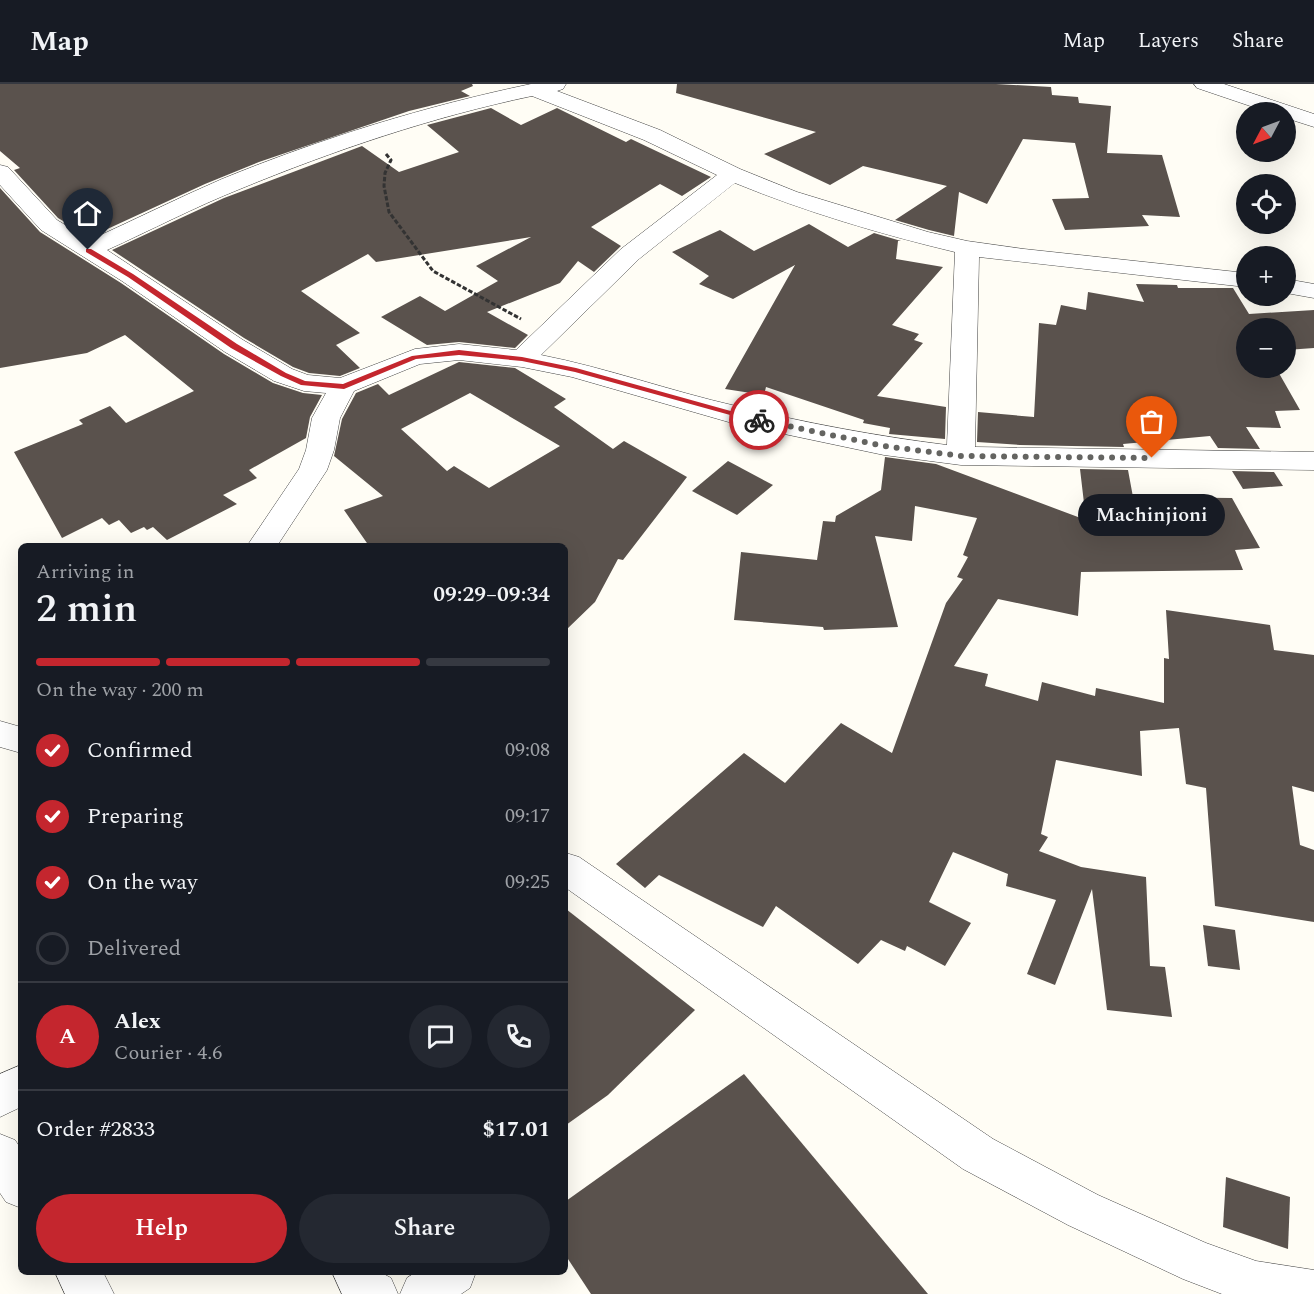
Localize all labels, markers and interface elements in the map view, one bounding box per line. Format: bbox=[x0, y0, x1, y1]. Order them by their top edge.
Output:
text: Map bbox=[30, 20, 89, 63]
text: Map bbox=[1063, 25, 1105, 57]
text: Layers bbox=[1138, 25, 1199, 57]
text: Share bbox=[1232, 25, 1284, 57]
north arrow bbox=[1236, 102, 1296, 162]
map controls bbox=[1236, 102, 1296, 378]
button: locate bbox=[1236, 174, 1296, 234]
pin bbox=[62, 188, 113, 250]
icon: home bbox=[71, 197, 104, 230]
button: + bbox=[1236, 246, 1296, 306]
button: − bbox=[1236, 318, 1296, 378]
courier bbox=[729, 390, 789, 450]
pin bbox=[1126, 396, 1177, 458]
icon: bike bbox=[743, 404, 776, 437]
icon: bag bbox=[1135, 405, 1168, 438]
callout: Machinjioni bbox=[1078, 494, 1226, 536]
text: Machinjioni bbox=[1095, 500, 1208, 530]
text: Arriving in bbox=[36, 557, 134, 587]
text: 09:29–09:34 bbox=[433, 578, 550, 611]
text: 2 min bbox=[36, 580, 137, 639]
text: On the way · 200 m bbox=[36, 675, 204, 705]
icon: check bbox=[36, 734, 69, 767]
text: Confirmed bbox=[87, 734, 193, 767]
text: 09:08 bbox=[505, 735, 550, 765]
icon: check bbox=[36, 800, 69, 833]
text: Preparing bbox=[87, 800, 184, 833]
text: 09:17 bbox=[505, 801, 550, 831]
icon: check bbox=[36, 866, 69, 899]
text: On the way bbox=[87, 866, 198, 899]
text: 09:25 bbox=[505, 867, 550, 897]
text: Delivered bbox=[87, 932, 181, 965]
text: Alex bbox=[114, 1005, 161, 1038]
button: chat bbox=[409, 1005, 472, 1068]
button: phone bbox=[487, 1005, 550, 1068]
text: A bbox=[59, 1020, 76, 1053]
text: Courier · 4.6 bbox=[114, 1038, 222, 1068]
text: Order #2833 bbox=[36, 1113, 155, 1146]
text: $17.01 bbox=[482, 1113, 550, 1146]
button: Help bbox=[36, 1194, 287, 1263]
button: Share bbox=[299, 1194, 550, 1263]

